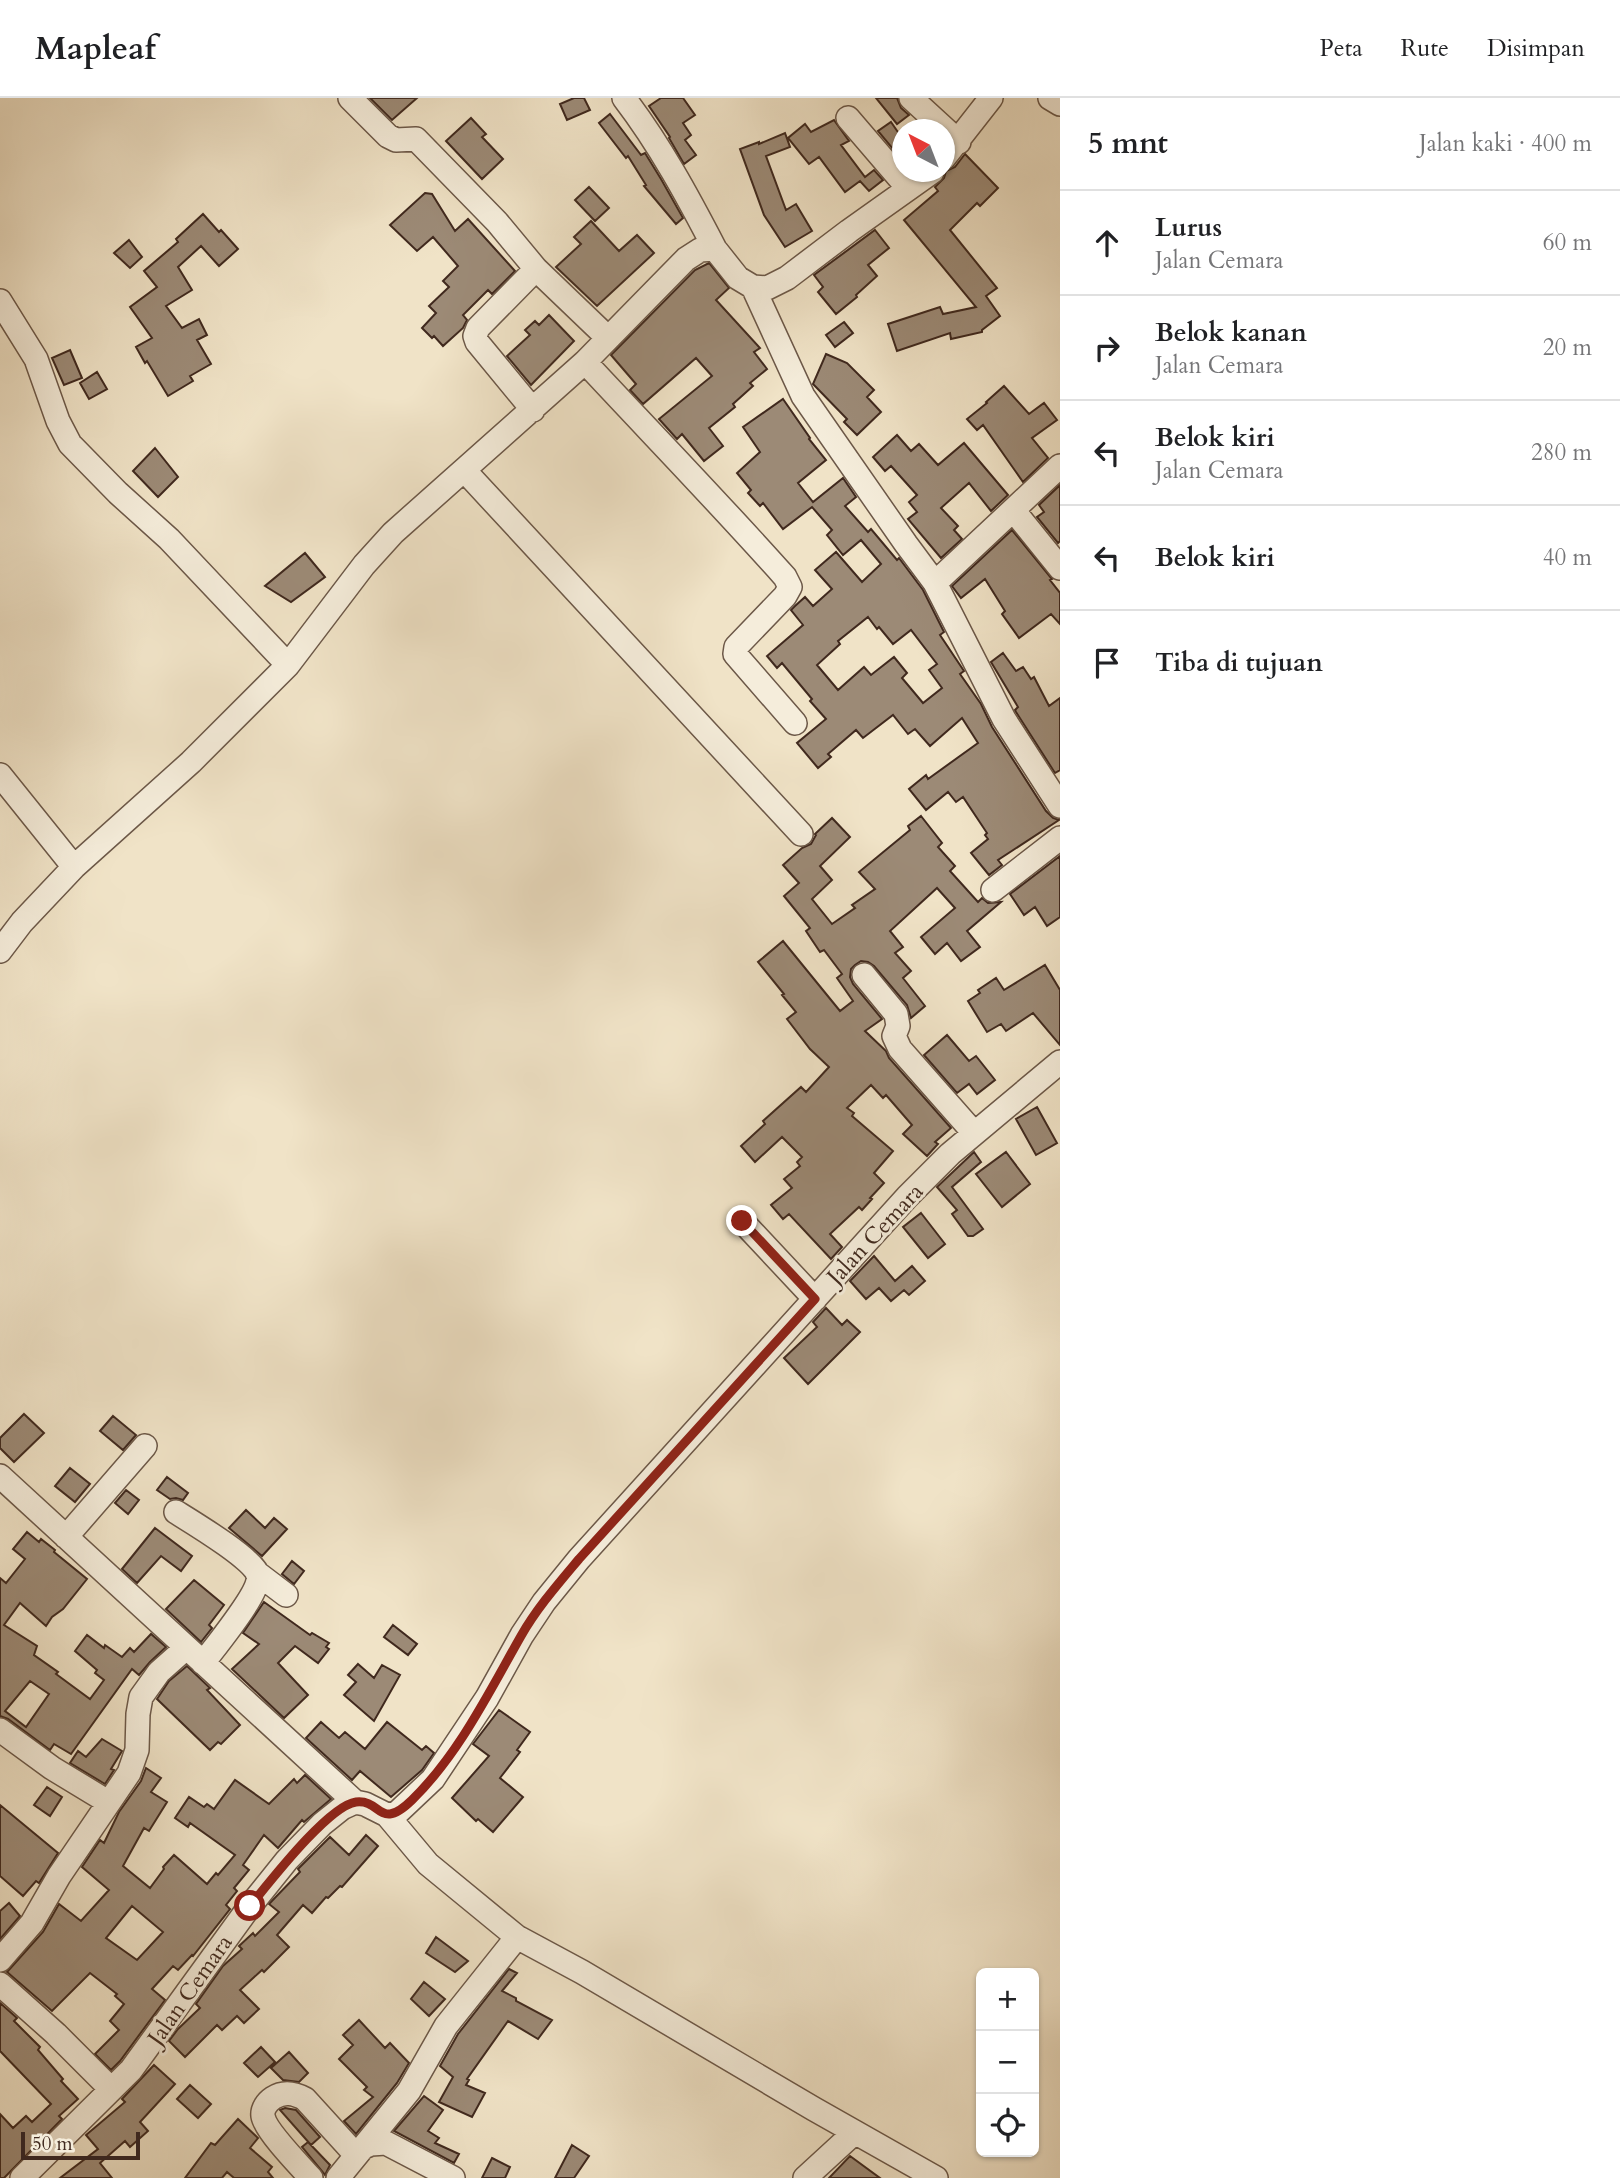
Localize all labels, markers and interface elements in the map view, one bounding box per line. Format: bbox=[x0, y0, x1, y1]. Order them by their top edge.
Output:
text: Mapleaf bbox=[35, 26, 156, 71]
text: Peta bbox=[1320, 32, 1363, 65]
text: Rute bbox=[1401, 32, 1449, 65]
text: Disimpan bbox=[1487, 32, 1585, 65]
north arrow bbox=[892, 119, 955, 182]
text: 5 mnt bbox=[1088, 123, 1168, 164]
text: Jalan kaki · 400 m bbox=[1419, 128, 1592, 159]
text: Lurus bbox=[1155, 210, 1222, 245]
icon: ahead bbox=[1088, 224, 1126, 262]
text: 60 m bbox=[1543, 227, 1592, 258]
text: Jalan Cemara bbox=[1155, 245, 1284, 276]
text: Belok kanan bbox=[1155, 315, 1307, 350]
icon: right bbox=[1088, 329, 1126, 367]
text: 20 m bbox=[1543, 332, 1592, 363]
text: Jalan Cemara bbox=[1155, 350, 1284, 381]
text: Belok kiri bbox=[1155, 420, 1275, 455]
icon: left bbox=[1088, 434, 1126, 472]
text: 280 m bbox=[1531, 437, 1592, 468]
text: Jalan Cemara bbox=[1155, 455, 1284, 486]
icon: left bbox=[1088, 539, 1126, 577]
text: Belok kiri bbox=[1155, 540, 1275, 575]
text: 40 m bbox=[1543, 542, 1592, 573]
icon: arrive bbox=[1088, 644, 1126, 682]
text: Tiba di tujuan bbox=[1155, 645, 1323, 680]
street label: Jalan Cemara bbox=[818, 1176, 930, 1294]
route end bbox=[726, 1205, 757, 1236]
route start bbox=[234, 1890, 265, 1921]
street label: Jalan Cemara bbox=[139, 1928, 240, 2054]
map controls bbox=[976, 1968, 1039, 2157]
button: + bbox=[976, 1968, 1039, 2031]
button: − bbox=[976, 2031, 1039, 2094]
button: locate bbox=[976, 2094, 1039, 2157]
scale bar bbox=[21, 2129, 140, 2161]
text: 50 m bbox=[32, 2131, 73, 2157]

